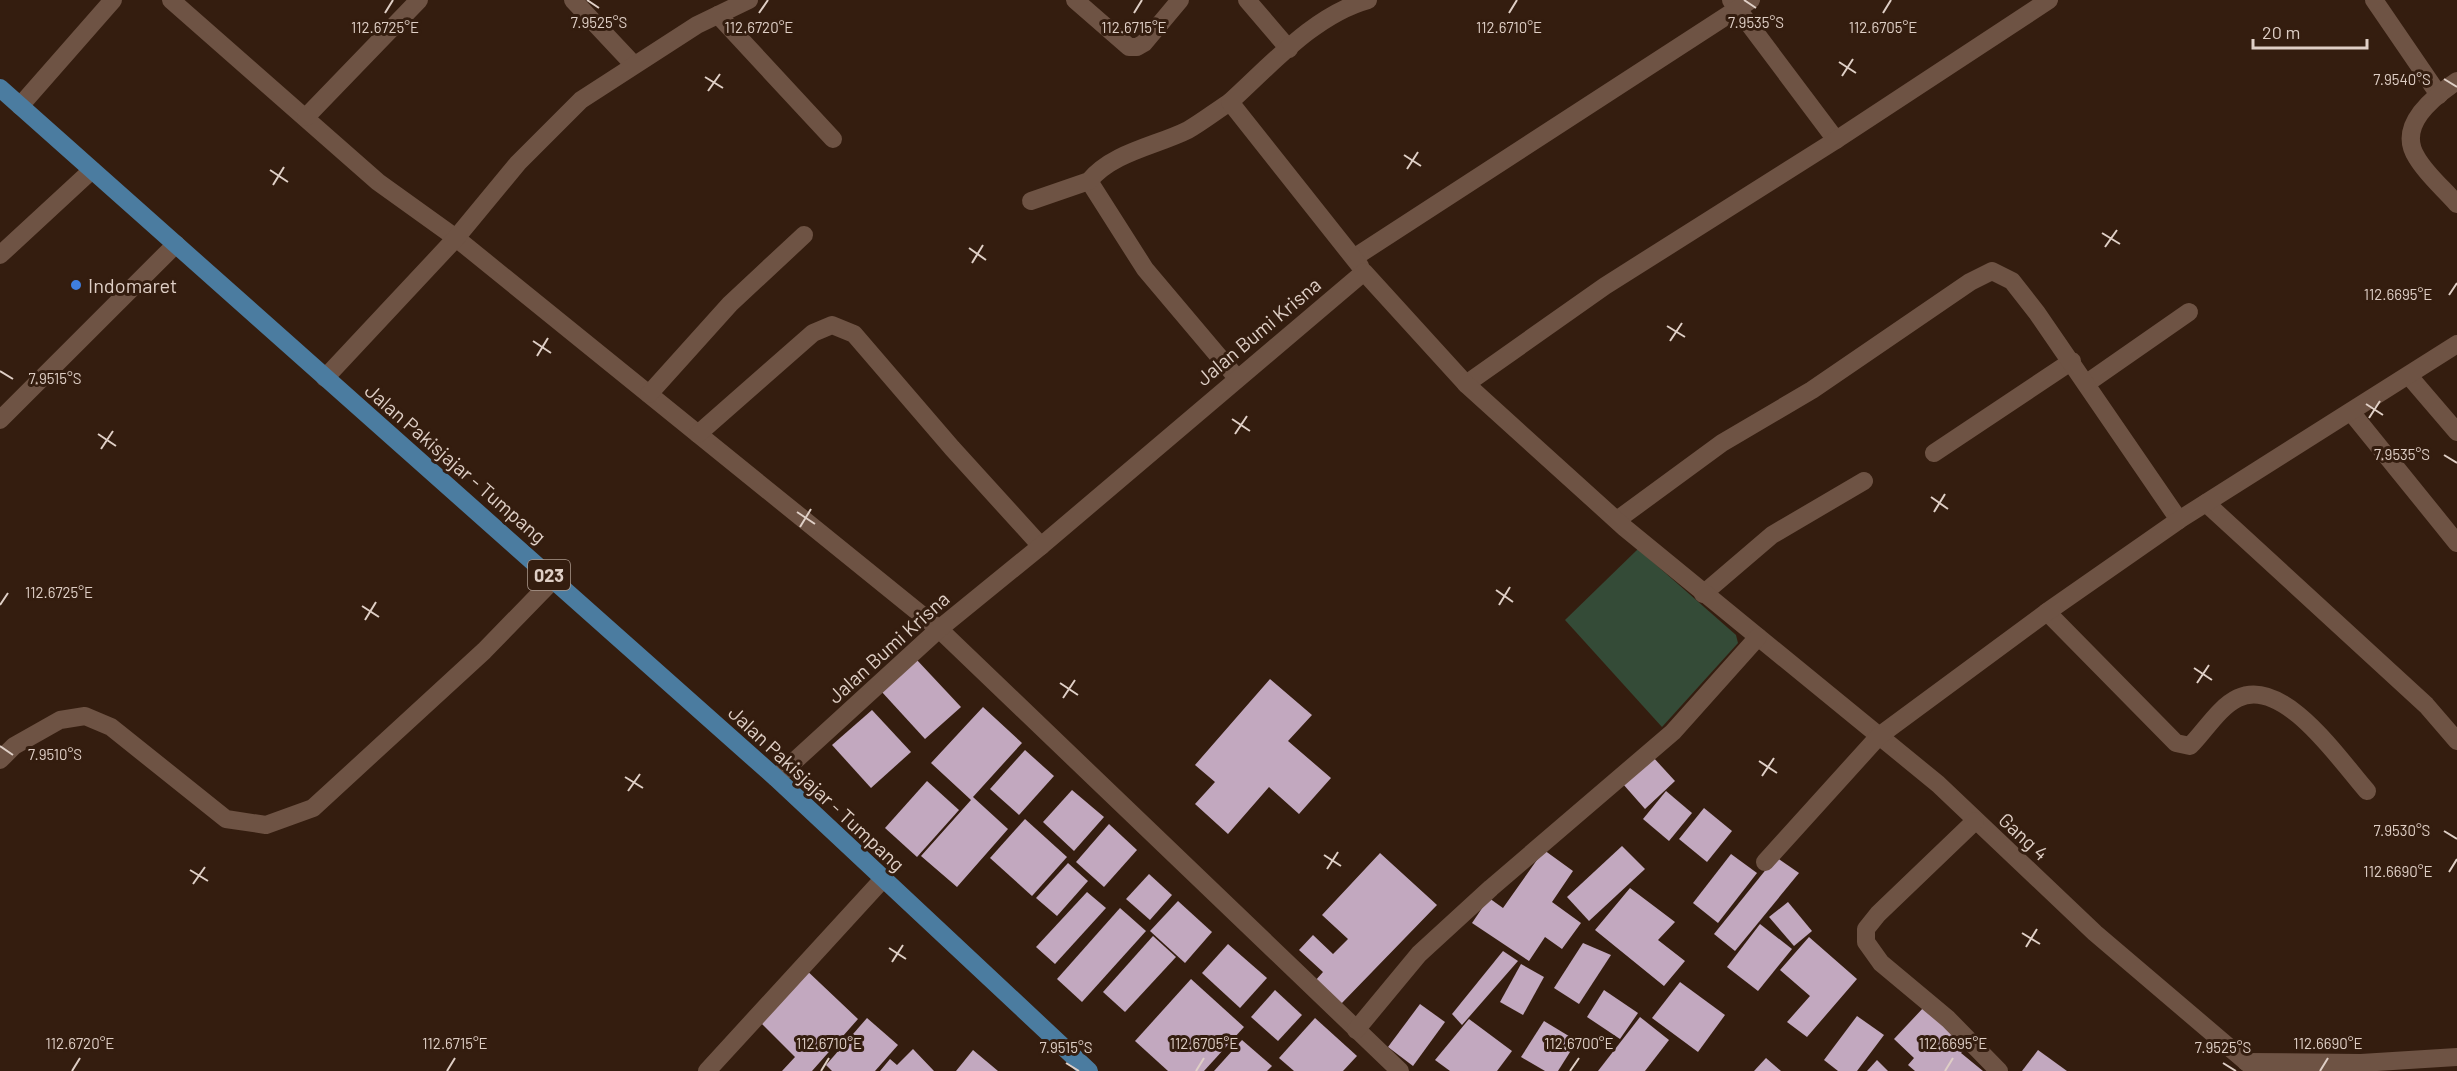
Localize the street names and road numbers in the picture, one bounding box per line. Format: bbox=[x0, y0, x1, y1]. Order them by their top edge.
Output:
street label: Jalan Bumi Krisna bbox=[1191, 272, 1325, 390]
street label: Jalan Pakisjajar - Tumpang bbox=[361, 378, 551, 548]
road number: 023 bbox=[528, 560, 570, 590]
street label: Jalan Bumi Krisna bbox=[822, 586, 954, 708]
street label: Jalan Pakisjajar - Tumpang bbox=[724, 700, 910, 876]
street label: Gang 4 bbox=[1994, 807, 2054, 865]

